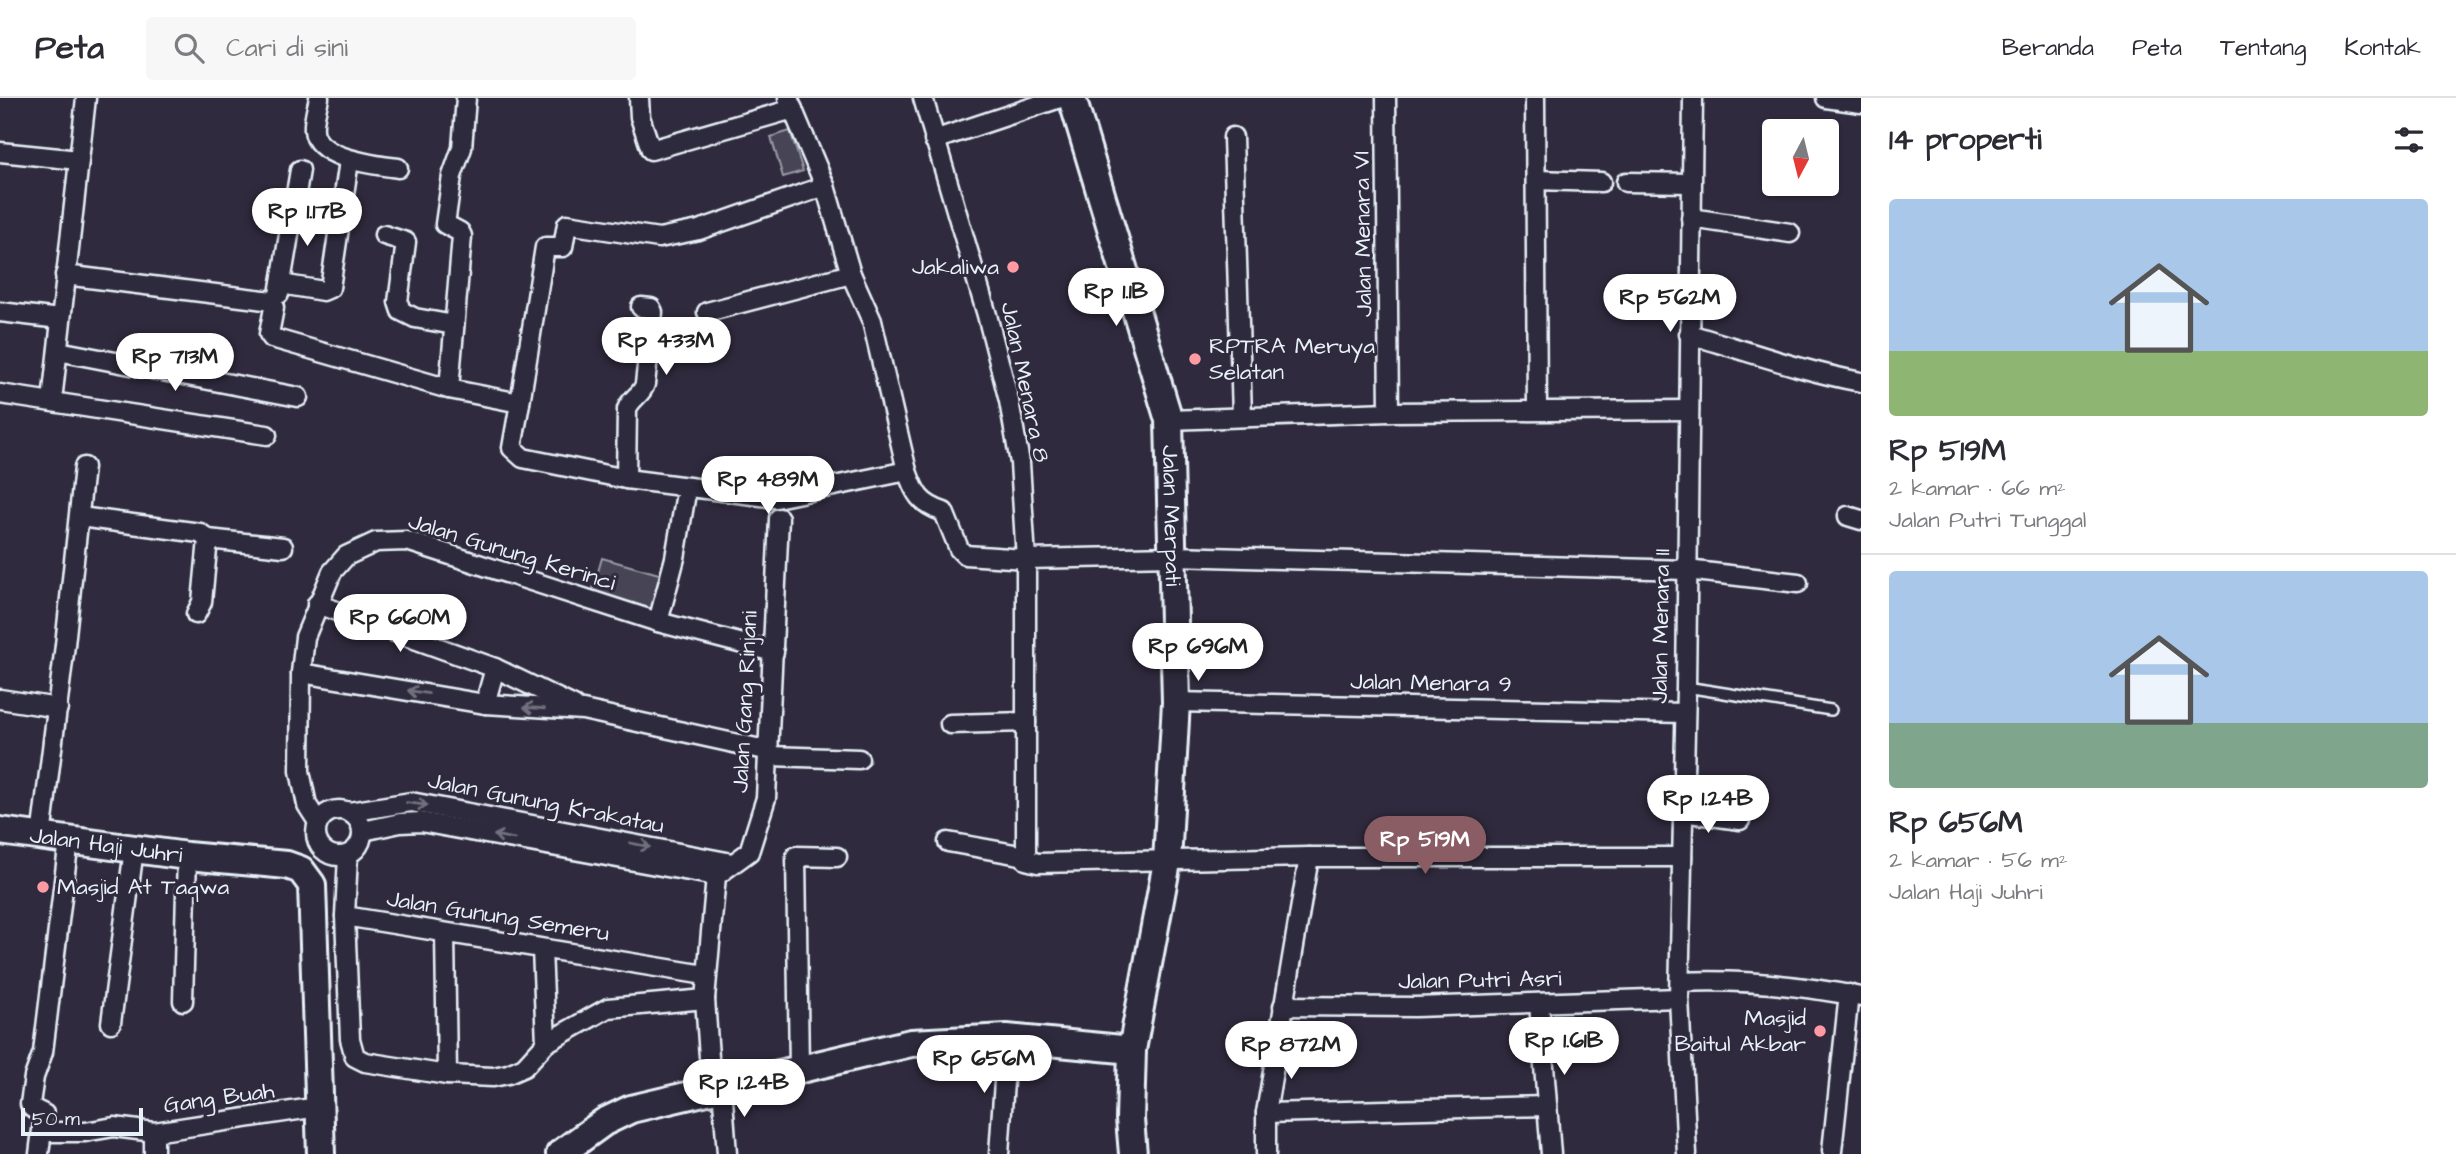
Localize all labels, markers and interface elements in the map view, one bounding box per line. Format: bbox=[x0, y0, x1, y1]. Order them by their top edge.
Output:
search box bbox=[146, 17, 636, 80]
text: Peta bbox=[35, 25, 104, 71]
icon: search bbox=[170, 29, 208, 67]
text: Cari di sini bbox=[226, 30, 348, 66]
text: Beranda bbox=[2002, 31, 2094, 65]
text: Peta bbox=[2132, 31, 2182, 65]
text: Tentang bbox=[2220, 31, 2306, 65]
text: Kontak bbox=[2344, 31, 2421, 65]
north arrow bbox=[1762, 119, 1839, 196]
map controls bbox=[1762, 119, 1839, 196]
text: 14 properti bbox=[1889, 119, 2042, 161]
icon: filters bbox=[2390, 121, 2428, 159]
street label: Jalan Menara VI bbox=[1346, 151, 1380, 317]
pin: Rp 1.17B bbox=[235, 188, 379, 248]
text: Rp 1.17B bbox=[268, 195, 346, 227]
icon: home bbox=[2096, 245, 2222, 371]
place label: Jakaliwa bbox=[912, 251, 999, 283]
marker: Jakaliwa bbox=[1005, 259, 1021, 275]
pin: Rp 1.1B bbox=[1051, 268, 1181, 328]
pin: Rp 562M bbox=[1605, 274, 1735, 334]
text: Rp 1.1B bbox=[1084, 275, 1148, 307]
text: Rp 562M bbox=[1619, 281, 1721, 313]
street label: Jalan Menara 8 bbox=[992, 299, 1058, 465]
pin: Rp 433M bbox=[601, 317, 731, 377]
text: Rp 433M bbox=[618, 324, 714, 356]
place label: RPTRA Meruya Selatan bbox=[1209, 330, 1375, 388]
pin: Rp 713M bbox=[110, 334, 240, 393]
text: Rp 713M bbox=[132, 340, 218, 372]
marker: RPTRA Meruya Selatan bbox=[1187, 351, 1203, 367]
text: Rp 519M bbox=[1889, 430, 2006, 472]
street label: Jalan Merpati bbox=[1154, 445, 1189, 587]
pin: Rp 489M bbox=[703, 456, 833, 516]
text: Rp 489M bbox=[717, 463, 819, 495]
text: 2 kamar · 66 m² bbox=[1889, 472, 2066, 504]
text: Jalan Putri Tunggal bbox=[1889, 504, 2086, 536]
street label: Jalan Gunung Kerinci bbox=[404, 505, 620, 600]
street label: Jalan Menara II bbox=[1644, 548, 1678, 704]
pin: Rp 660M bbox=[335, 594, 465, 654]
text: Rp 660M bbox=[350, 601, 450, 633]
street label: Jalan Gang Rinjani bbox=[724, 610, 767, 794]
icon: home bbox=[2096, 617, 2222, 743]
pin: Rp 696M bbox=[1133, 624, 1263, 683]
text: Rp 696M bbox=[1148, 630, 1248, 662]
street label: Jalan Menara 9 bbox=[1350, 666, 1512, 700]
one-way arrow bbox=[407, 685, 430, 698]
one-way arrow bbox=[523, 701, 546, 714]
street label: Jalan Gunung Krakatau bbox=[425, 764, 667, 843]
pin: Rp 1.24B bbox=[1636, 776, 1780, 835]
text: Rp 1.24B bbox=[1663, 782, 1753, 814]
one-way arrow bbox=[405, 798, 428, 811]
text: Rp 656M bbox=[1889, 802, 2023, 844]
pin: Rp 519M bbox=[1360, 816, 1490, 876]
street label: Jalan Haji Juhri bbox=[28, 819, 185, 871]
text: Rp 519M bbox=[1380, 823, 1470, 855]
one-way arrow bbox=[493, 830, 516, 843]
one-way arrow bbox=[628, 839, 651, 852]
text: 2 kamar · 56 m² bbox=[1889, 844, 2068, 876]
place label: Masjid At Taqwa bbox=[57, 871, 230, 903]
text: Jalan Haji Juhri bbox=[1889, 876, 2043, 908]
marker: Masjid At Taqwa bbox=[35, 879, 51, 895]
street label: Jalan Gunung Semeru bbox=[384, 883, 612, 950]
street label: Jalan Putri Asri bbox=[1398, 963, 1562, 997]
place label: Masjid Baitul Akbar bbox=[1674, 1002, 1806, 1060]
pin: Rp 1.61B bbox=[1492, 1018, 1636, 1077]
pin: Rp 872M bbox=[1226, 1021, 1356, 1081]
marker: Masjid Baitul Akbar bbox=[1812, 1023, 1828, 1039]
text: Rp 1.61B bbox=[1525, 1024, 1603, 1056]
text: Rp 872M bbox=[1241, 1028, 1341, 1060]
pin: Rp 656M bbox=[919, 1035, 1049, 1095]
text: Rp 656M bbox=[933, 1042, 1035, 1074]
pin: Rp 1.24B bbox=[672, 1060, 816, 1119]
text: Rp 1.24B bbox=[699, 1066, 789, 1098]
street label: Gang Buah bbox=[162, 1074, 277, 1123]
scale bar bbox=[21, 1105, 144, 1137]
text: 50 m bbox=[32, 1106, 80, 1133]

